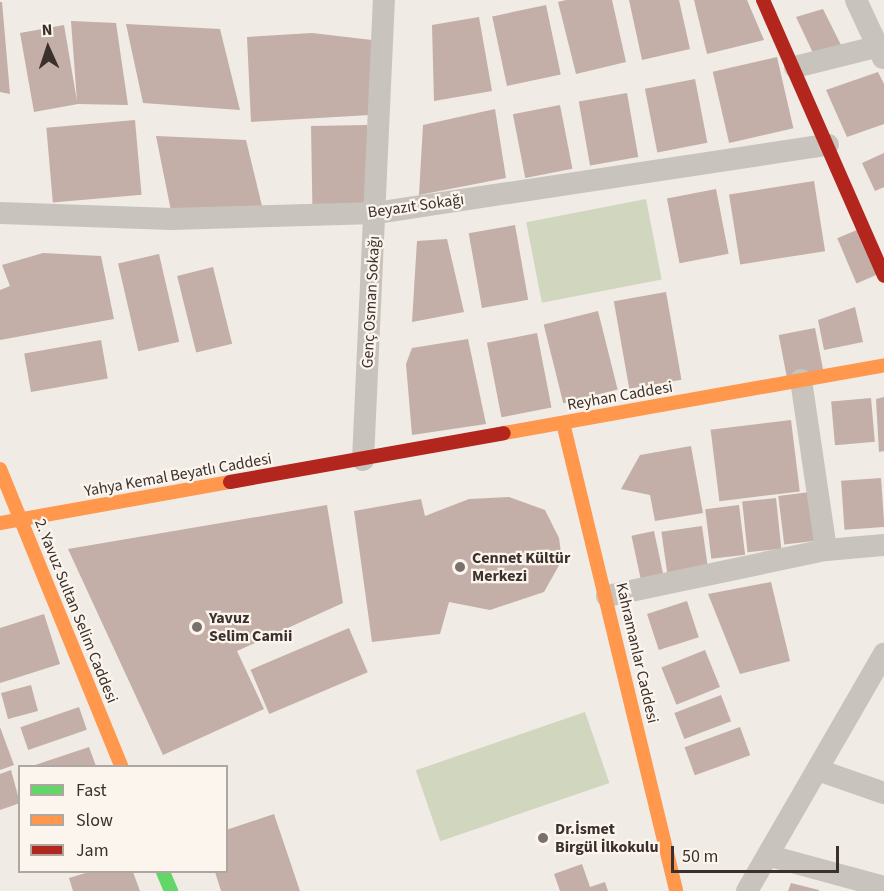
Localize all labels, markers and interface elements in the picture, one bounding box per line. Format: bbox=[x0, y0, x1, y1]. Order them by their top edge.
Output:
north arrow bbox=[18, 18, 78, 78]
text: N bbox=[41, 19, 53, 41]
street label: Beyazıt Sokağı bbox=[367, 190, 465, 222]
street label: Genç Osman Sokağı bbox=[358, 235, 384, 369]
street label: Reyhan Caddesi bbox=[566, 377, 674, 415]
street label: Yahya Kemal Beyatlı Caddesi bbox=[83, 449, 273, 501]
street label: 2. Yavuz Sultan Selim Caddesi bbox=[30, 516, 122, 706]
place label: Cennet Kültür Merkezi bbox=[472, 548, 570, 586]
marker: Cennet Kültür Merkezi bbox=[453, 560, 467, 574]
street label: Kahramanlar Caddesi bbox=[611, 581, 663, 725]
place label: Yavuz Selim Camii bbox=[209, 608, 292, 646]
marker: Yavuz Selim Camii bbox=[190, 620, 204, 634]
legend bbox=[18, 765, 228, 873]
text: Fast bbox=[76, 778, 107, 803]
text: Slow bbox=[76, 808, 113, 833]
place label: Dr.İsmet Birgül İlkokulu bbox=[555, 819, 659, 857]
marker: Dr.İsmet Birgül İlkokulu bbox=[536, 831, 550, 845]
scale bar bbox=[674, 834, 842, 872]
text: Jam bbox=[76, 838, 109, 863]
text: 50 m bbox=[682, 844, 718, 869]

